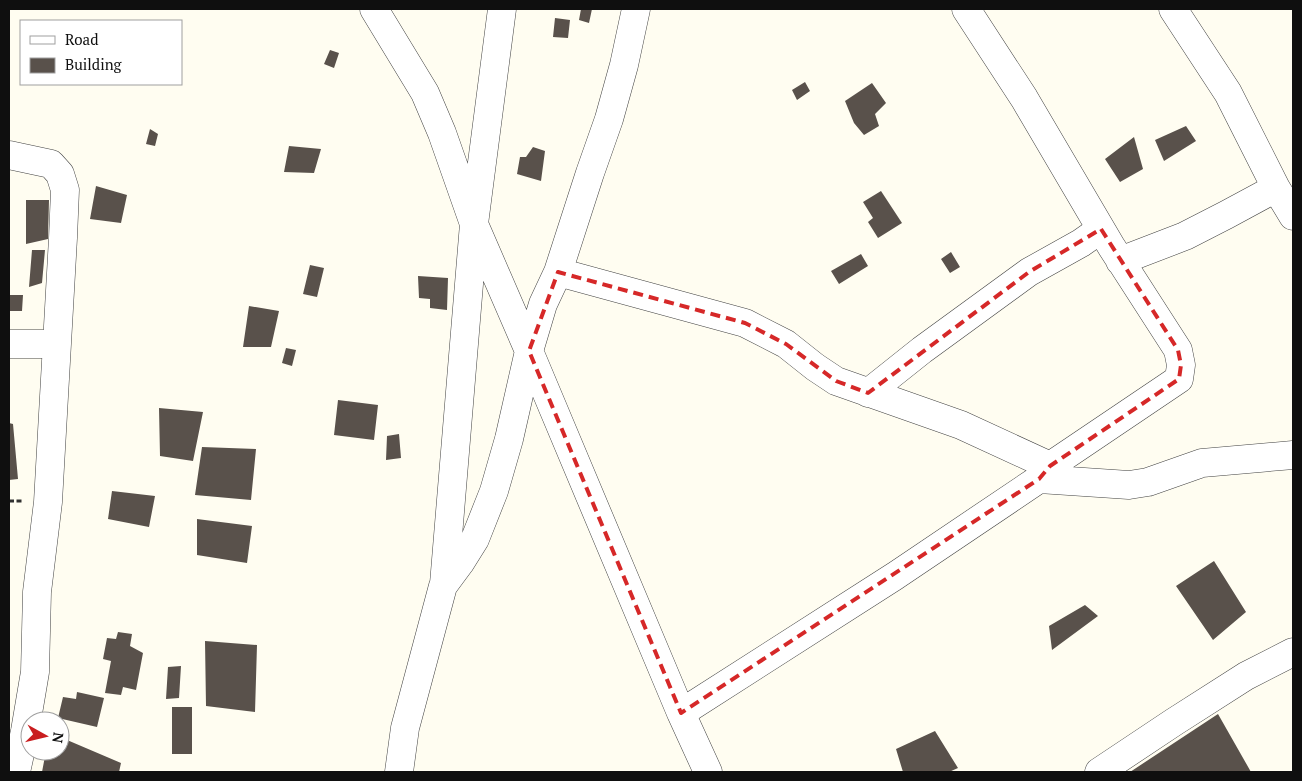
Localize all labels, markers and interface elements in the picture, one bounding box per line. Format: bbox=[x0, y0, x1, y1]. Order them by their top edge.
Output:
legend bbox=[20, 20, 182, 85]
text: Road bbox=[65, 29, 98, 49]
text: Building bbox=[65, 54, 123, 74]
north arrow bbox=[20, 711, 70, 761]
text: N bbox=[48, 731, 69, 745]

